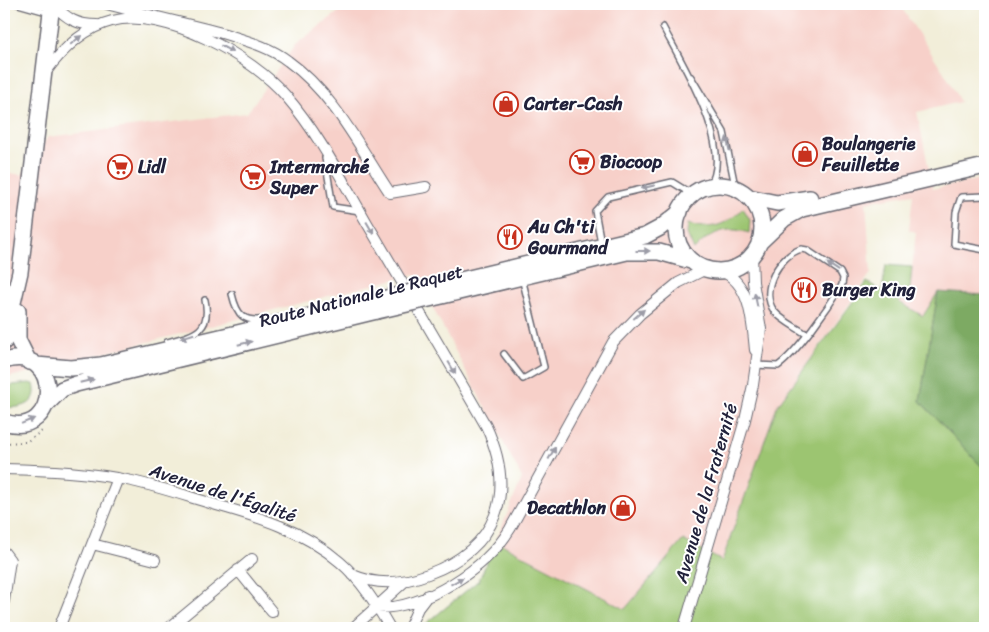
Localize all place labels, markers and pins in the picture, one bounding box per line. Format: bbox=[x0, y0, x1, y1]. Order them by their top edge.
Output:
place label: Carter-Cash bbox=[523, 88, 623, 120]
shop icon: Carter-Cash bbox=[493, 91, 519, 117]
place label: Boulangerie Feuillette bbox=[821, 128, 916, 181]
shop icon: Boulangerie Feuillette bbox=[792, 141, 818, 167]
place label: Biocoop bbox=[600, 146, 663, 178]
supermarket icon: Biocoop bbox=[569, 149, 595, 175]
place label: Lidl bbox=[138, 151, 167, 183]
place label: Intermarché Super bbox=[269, 151, 370, 204]
supermarket icon: Lidl bbox=[107, 154, 133, 180]
supermarket icon: Intermarché Super bbox=[240, 164, 266, 190]
place label: Au Ch'ti Gourmand bbox=[527, 211, 609, 264]
restaurant icon: Au Ch'ti Gourmand bbox=[497, 224, 523, 250]
place label: Burger King bbox=[822, 274, 916, 306]
restaurant icon: Burger King bbox=[791, 277, 817, 303]
place label: Decathlon bbox=[527, 492, 606, 524]
shop icon: Decathlon bbox=[610, 495, 636, 521]

